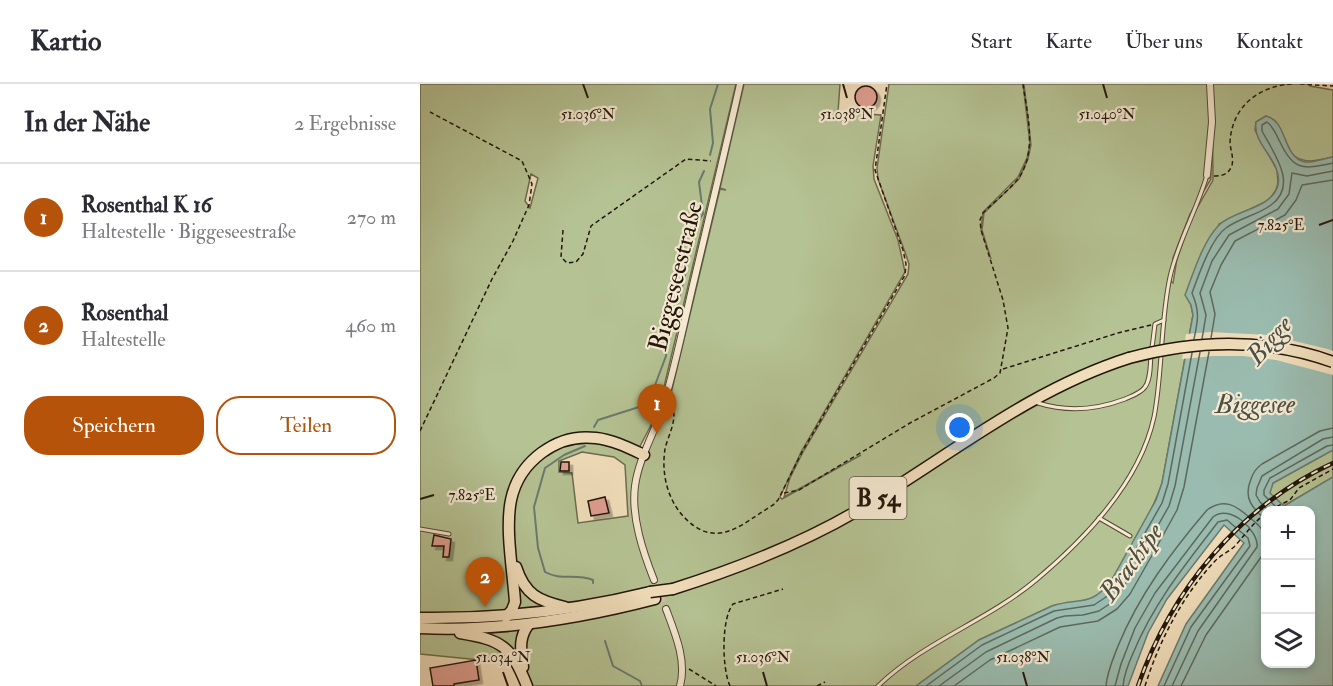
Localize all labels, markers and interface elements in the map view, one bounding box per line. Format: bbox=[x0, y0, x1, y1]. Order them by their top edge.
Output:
text: Kartio bbox=[30, 24, 101, 59]
text: Start bbox=[970, 28, 1012, 55]
text: Karte bbox=[1045, 28, 1092, 55]
text: Über uns bbox=[1125, 28, 1203, 55]
text: Kontakt bbox=[1236, 28, 1303, 55]
text: 51.036°N bbox=[561, 105, 616, 124]
text: 51.038°N bbox=[820, 105, 875, 124]
text: 51.040°N bbox=[1079, 105, 1136, 124]
text: In der Nähe bbox=[24, 107, 150, 139]
text: 2 Ergebnisse bbox=[294, 111, 396, 136]
text: Rosenthal K 16 bbox=[81, 191, 212, 219]
street label: Biggeseestraße bbox=[642, 198, 710, 355]
text: 1 bbox=[40, 205, 47, 230]
text: 270 m bbox=[347, 205, 396, 230]
text: 7.825°E bbox=[1258, 216, 1305, 235]
text: Haltestelle · Biggeseestraße bbox=[81, 219, 296, 244]
text: Rosenthal bbox=[81, 299, 168, 327]
water label: Bigge bbox=[1238, 308, 1300, 373]
text: 2 bbox=[38, 313, 49, 338]
text: 460 m bbox=[345, 313, 396, 338]
text: Haltestelle bbox=[81, 327, 166, 352]
pin: 1 bbox=[638, 384, 676, 434]
water label: Biggesee bbox=[1213, 388, 1296, 421]
button: Speichern bbox=[24, 396, 204, 455]
button: Teilen bbox=[216, 396, 396, 455]
your location bbox=[945, 413, 974, 442]
road number: B 54 bbox=[850, 477, 906, 519]
text: 7.825°E bbox=[449, 486, 496, 505]
map controls bbox=[1261, 506, 1315, 668]
button: + bbox=[1261, 506, 1315, 560]
water label: Brachtpe bbox=[1091, 516, 1171, 609]
pin: 2 bbox=[466, 558, 504, 607]
button: − bbox=[1261, 560, 1315, 614]
button: layers bbox=[1261, 614, 1315, 668]
text: 51.034°N bbox=[475, 648, 531, 667]
text: 51.036°N bbox=[736, 648, 791, 667]
text: 51.038°N bbox=[996, 648, 1051, 667]

